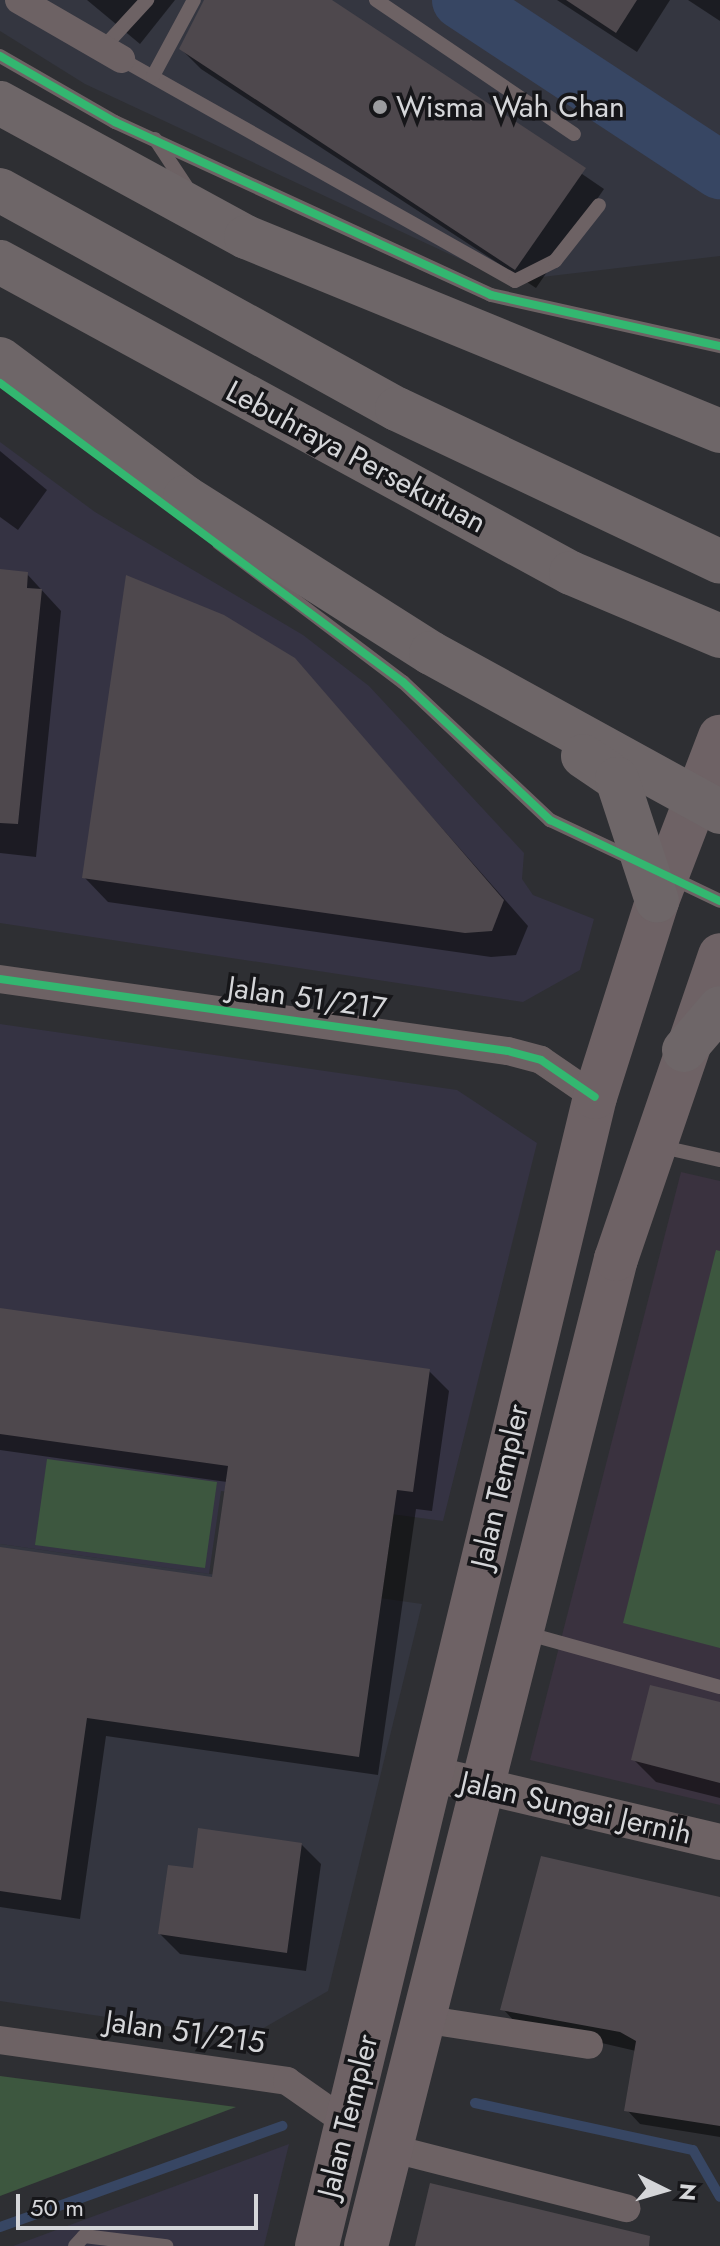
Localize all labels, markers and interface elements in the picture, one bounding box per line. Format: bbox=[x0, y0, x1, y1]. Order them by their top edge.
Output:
place label: Wisma Wah Chan bbox=[396, 89, 625, 125]
marker: Wisma Wah Chan bbox=[371, 98, 389, 116]
street label: Lebuhraya Persekutuan bbox=[220, 373, 492, 541]
street label: Jalan 51/217 bbox=[225, 969, 389, 1027]
street label: Jalan Templer bbox=[464, 1400, 536, 1572]
street label: Jalan Sungai Jernih bbox=[457, 1764, 695, 1852]
street label: Jalan 51/215 bbox=[103, 2003, 267, 2061]
street label: Jalan Templer bbox=[310, 2031, 386, 2201]
north arrow bbox=[624, 2150, 704, 2230]
scale bar bbox=[20, 2178, 262, 2228]
text: N bbox=[671, 2182, 705, 2202]
text: 50 m bbox=[30, 2190, 84, 2225]

